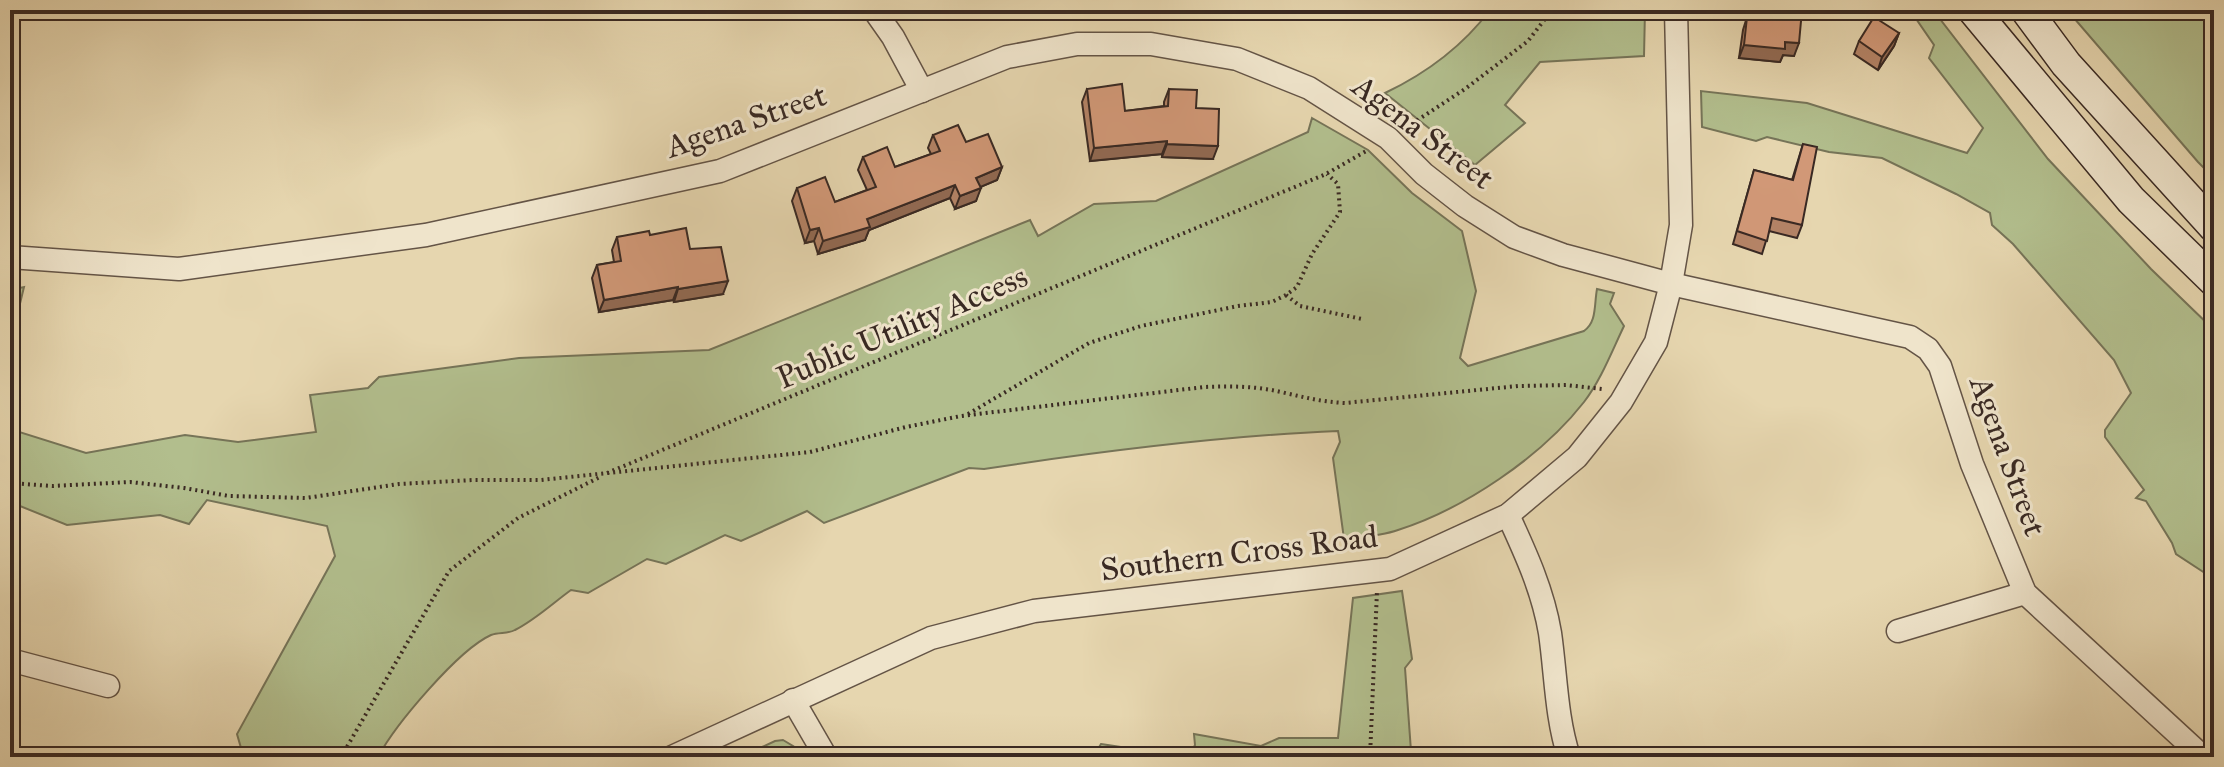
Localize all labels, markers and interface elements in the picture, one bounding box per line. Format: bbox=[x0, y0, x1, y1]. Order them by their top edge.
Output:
street label: Agena Street bbox=[1343, 65, 1501, 198]
street label: Agena Street bbox=[659, 75, 831, 167]
street label: Public Utility Access bbox=[771, 257, 1033, 397]
street label: Agena Street bbox=[1960, 369, 2055, 541]
street label: Southern Cross Road bbox=[1098, 517, 1380, 589]

